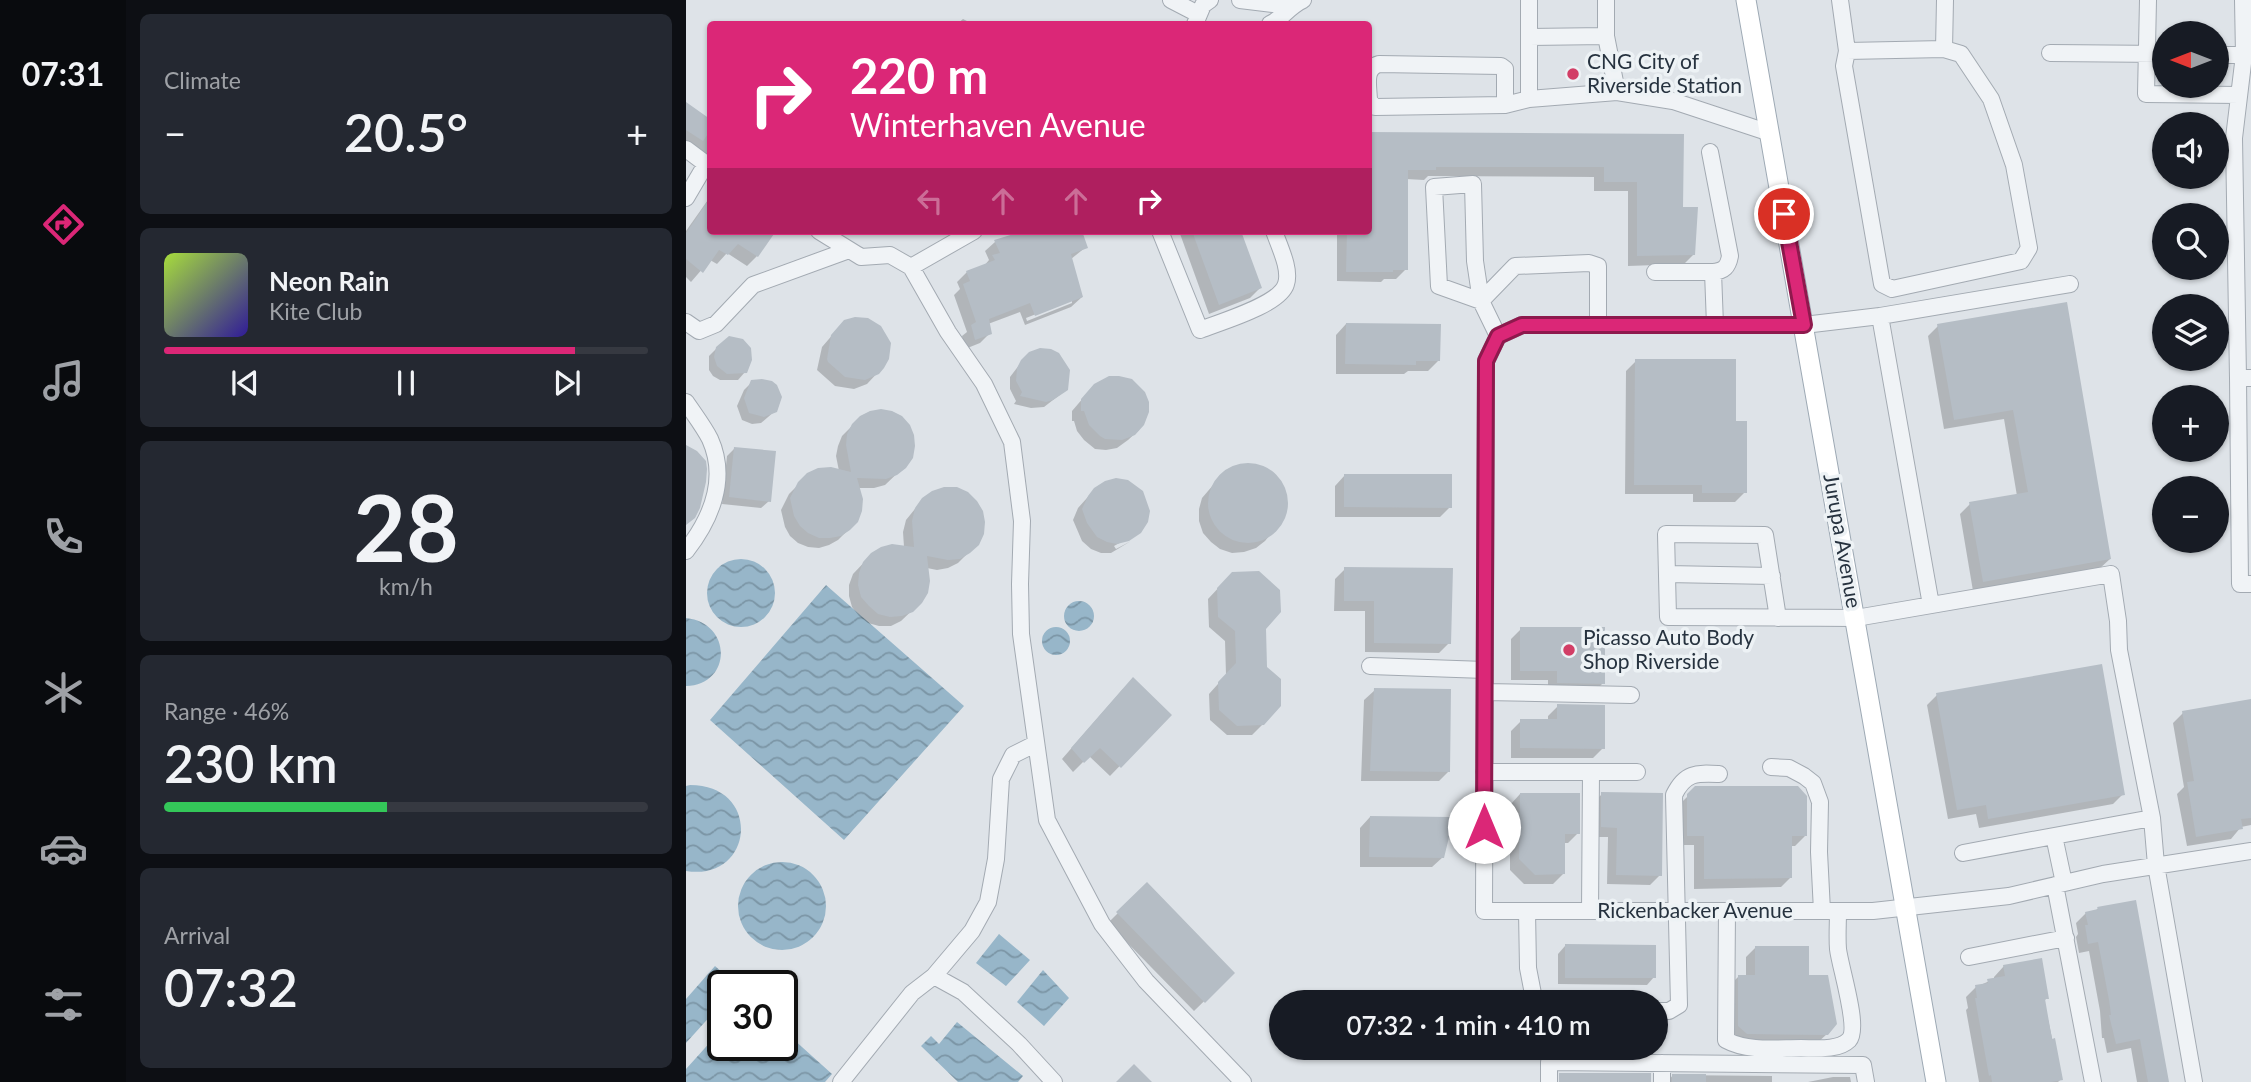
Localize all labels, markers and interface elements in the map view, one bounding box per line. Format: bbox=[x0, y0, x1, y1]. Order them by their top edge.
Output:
north arrow bbox=[2152, 21, 2230, 98]
map controls bbox=[2152, 21, 2229, 553]
text: 220 m bbox=[850, 46, 988, 104]
place label: CNG City of Riverside Station bbox=[1587, 48, 1742, 97]
icon: right bbox=[735, 49, 826, 140]
text: 07:31 bbox=[22, 54, 104, 93]
text: Climate bbox=[164, 66, 241, 94]
marker: CNG City of Riverside Station bbox=[1565, 66, 1581, 82]
text: 20.5° bbox=[344, 101, 468, 163]
text: Winterhaven Avenue bbox=[850, 105, 1146, 144]
text: − bbox=[164, 110, 186, 156]
text: + bbox=[626, 110, 648, 156]
button: sound bbox=[2152, 112, 2229, 189]
icon: left bbox=[911, 182, 949, 220]
icon: ahead bbox=[984, 182, 1022, 220]
icon: ahead bbox=[1057, 182, 1095, 220]
icon: right bbox=[1130, 182, 1168, 220]
pin bbox=[1754, 184, 1814, 244]
icon: arrive bbox=[1765, 195, 1803, 233]
icon: directions bbox=[39, 200, 88, 249]
button: search bbox=[2152, 203, 2229, 280]
text: Neon Rain bbox=[269, 265, 389, 297]
button: layers bbox=[2152, 294, 2229, 371]
text: Kite Club bbox=[269, 297, 362, 325]
icon: music bbox=[39, 356, 88, 405]
icon: previous bbox=[226, 364, 264, 402]
icon: pause bbox=[387, 364, 425, 402]
icon: next bbox=[548, 364, 586, 402]
button: + bbox=[2152, 385, 2229, 462]
text: 28 bbox=[353, 472, 459, 581]
street label: Jurupa Avenue bbox=[1819, 472, 1868, 610]
button: − bbox=[2152, 476, 2229, 553]
icon: phone bbox=[39, 512, 88, 561]
text: km/h bbox=[379, 572, 433, 600]
place label: Picasso Auto Body Shop Riverside bbox=[1583, 624, 1754, 673]
marker: Picasso Auto Body Shop Riverside bbox=[1561, 642, 1577, 658]
icon: climate bbox=[39, 668, 88, 717]
text: Range · 46% bbox=[164, 697, 289, 725]
text: 230 km bbox=[164, 732, 338, 794]
position arrow bbox=[1447, 790, 1521, 864]
icon: car bbox=[39, 824, 88, 873]
street label: Rickenbacker Avenue bbox=[1597, 897, 1793, 922]
text: Arrival bbox=[164, 921, 230, 949]
text: 07:32 bbox=[164, 956, 298, 1018]
speed limit sign: 30 bbox=[707, 970, 798, 1061]
icon: filters bbox=[39, 980, 88, 1029]
text: 07:32 · 1 min · 410 m bbox=[1346, 1009, 1591, 1041]

